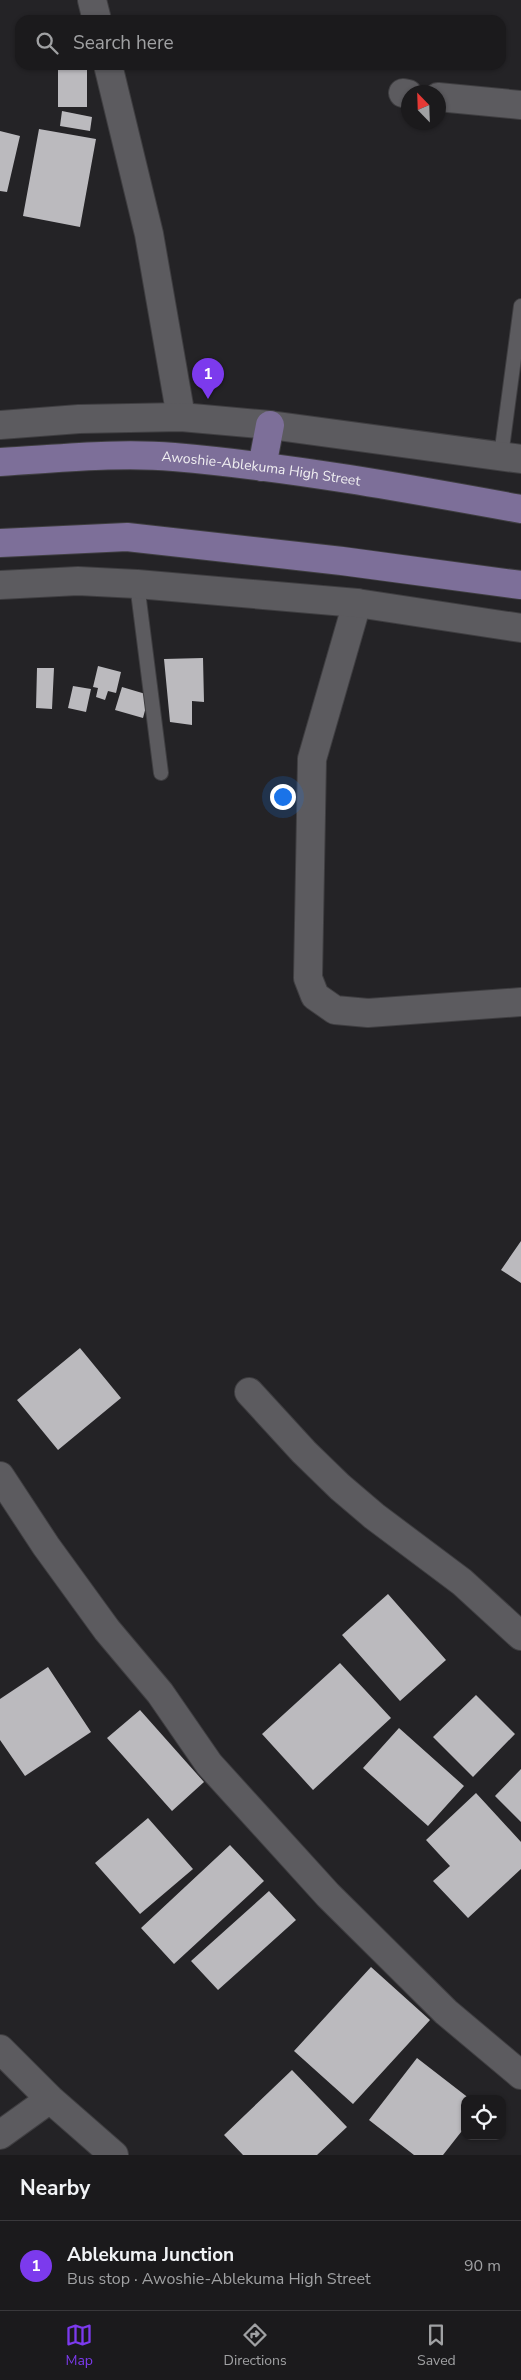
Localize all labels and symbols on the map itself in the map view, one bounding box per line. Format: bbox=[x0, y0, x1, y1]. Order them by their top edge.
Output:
north arrow bbox=[401, 85, 446, 130]
pin: 1 bbox=[192, 358, 224, 399]
street label: Awoshie-Ablekuma High Street bbox=[161, 447, 362, 491]
your location bbox=[270, 784, 296, 810]

